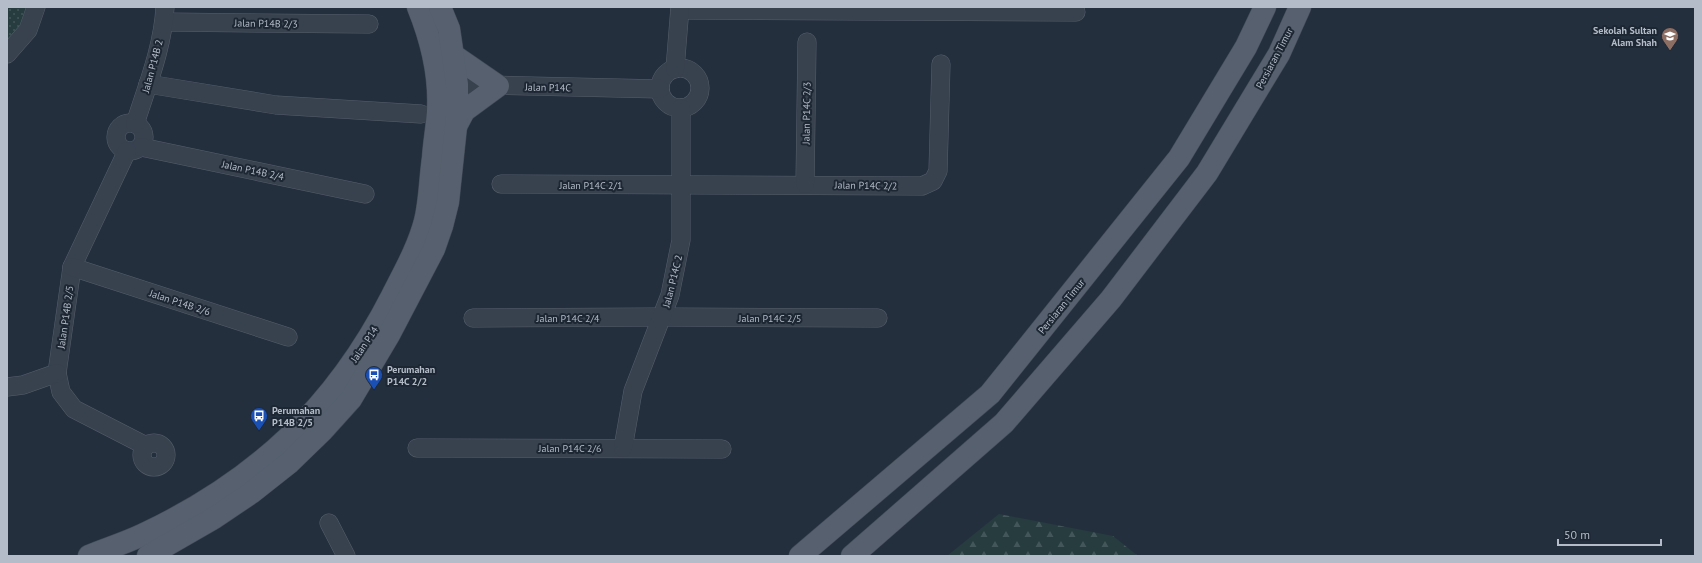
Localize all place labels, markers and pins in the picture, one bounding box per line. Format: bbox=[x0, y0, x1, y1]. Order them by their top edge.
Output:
place label: Sekolah Sultan Alam Shah bbox=[1593, 24, 1657, 49]
school or university icon: Sekolah Sultan Alam Shah bbox=[1660, 26, 1680, 51]
place label: Perumahan P14C 2/2 bbox=[387, 363, 435, 388]
bus stop icon: Perumahan P14C 2/2 bbox=[364, 365, 384, 390]
place label: Perumahan P14B 2/5 bbox=[272, 404, 320, 429]
bus stop icon: Perumahan P14B 2/5 bbox=[249, 406, 269, 431]

